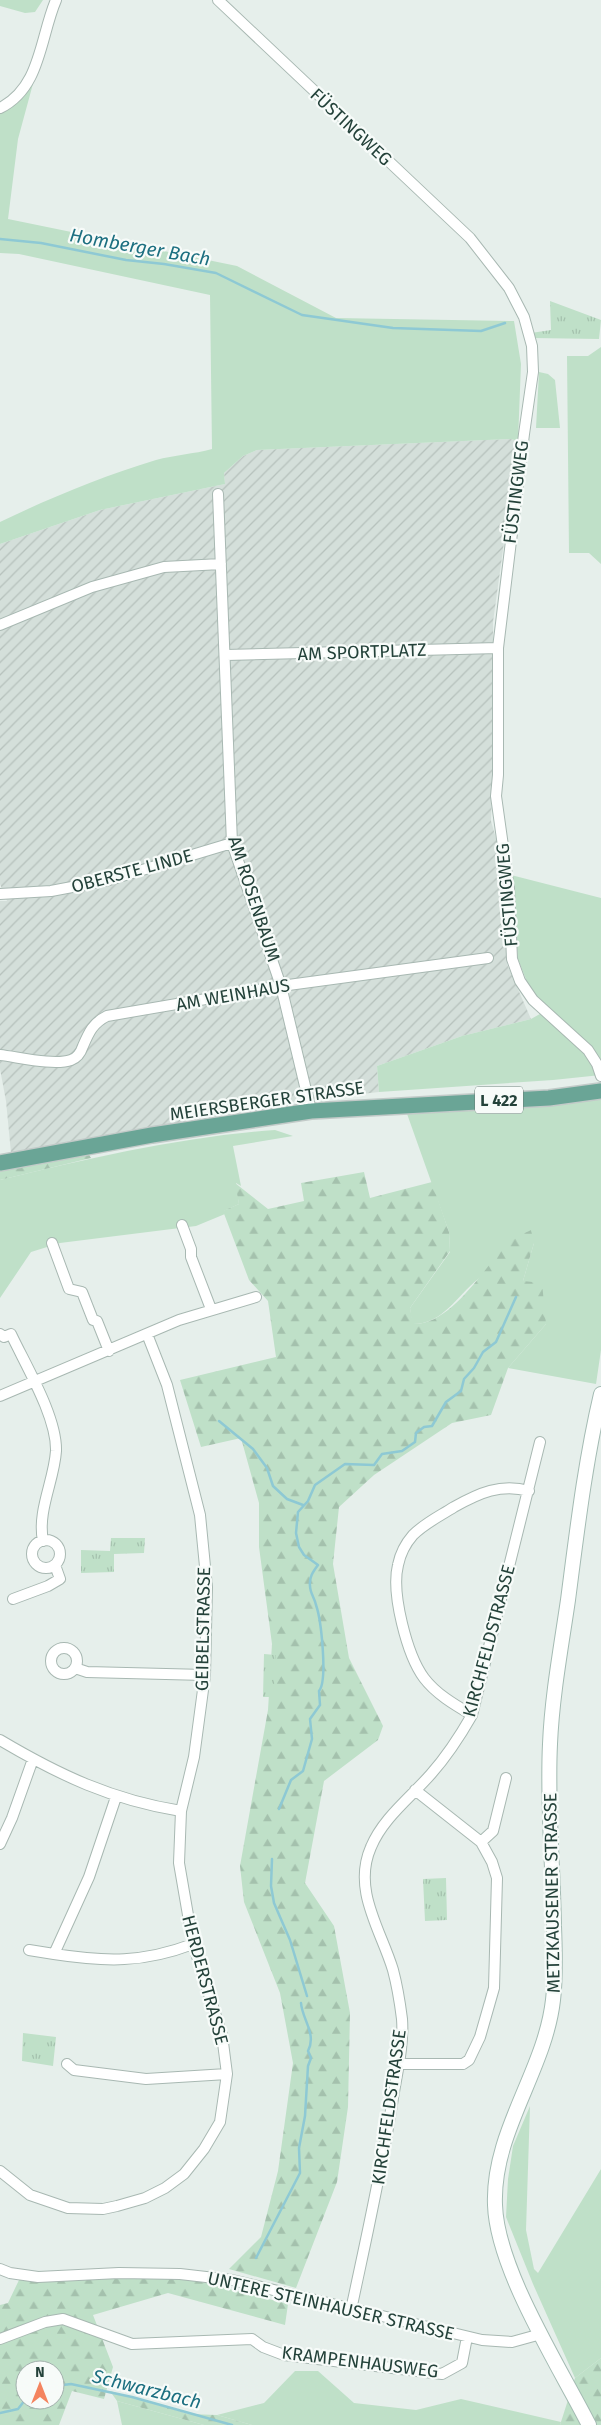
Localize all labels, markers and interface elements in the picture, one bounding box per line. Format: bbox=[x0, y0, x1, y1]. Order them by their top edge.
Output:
street label: FÜSTINGWEG bbox=[305, 84, 397, 170]
water label: Homberger Bach bbox=[68, 223, 212, 271]
street label: FÜSTINGWEG bbox=[499, 439, 533, 545]
street label: AM SPORTPLATZ bbox=[297, 639, 427, 665]
street label: AM ROSENBAUM bbox=[223, 833, 285, 965]
street label: FÜSTINGWEG bbox=[492, 842, 522, 948]
street label: OBERSTE LINDE bbox=[69, 844, 195, 898]
street label: AM WEINHAUS bbox=[174, 974, 292, 1016]
street label: MEIERSBERGER STRASSE bbox=[168, 1076, 366, 1126]
road number: L 422 bbox=[475, 1086, 523, 1114]
street label: KIRCHFELDSTRASSE bbox=[458, 1562, 520, 1720]
street label: GEIBELSTRASSE bbox=[191, 1567, 215, 1691]
street label: METZKAUSENER STRASSE bbox=[539, 1793, 565, 1993]
street label: HERDERSTRASSE bbox=[177, 1913, 233, 2047]
street label: KIRCHFELDSTRASSE bbox=[367, 2028, 411, 2186]
street label: UNTERE STEINHAUSER STRASSE bbox=[205, 2267, 457, 2345]
street label: KRAMPENHAUSWEG bbox=[280, 2341, 440, 2383]
north arrow bbox=[15, 2360, 65, 2410]
text: N bbox=[35, 2364, 45, 2381]
water label: Schwarzbach bbox=[89, 2364, 204, 2414]

